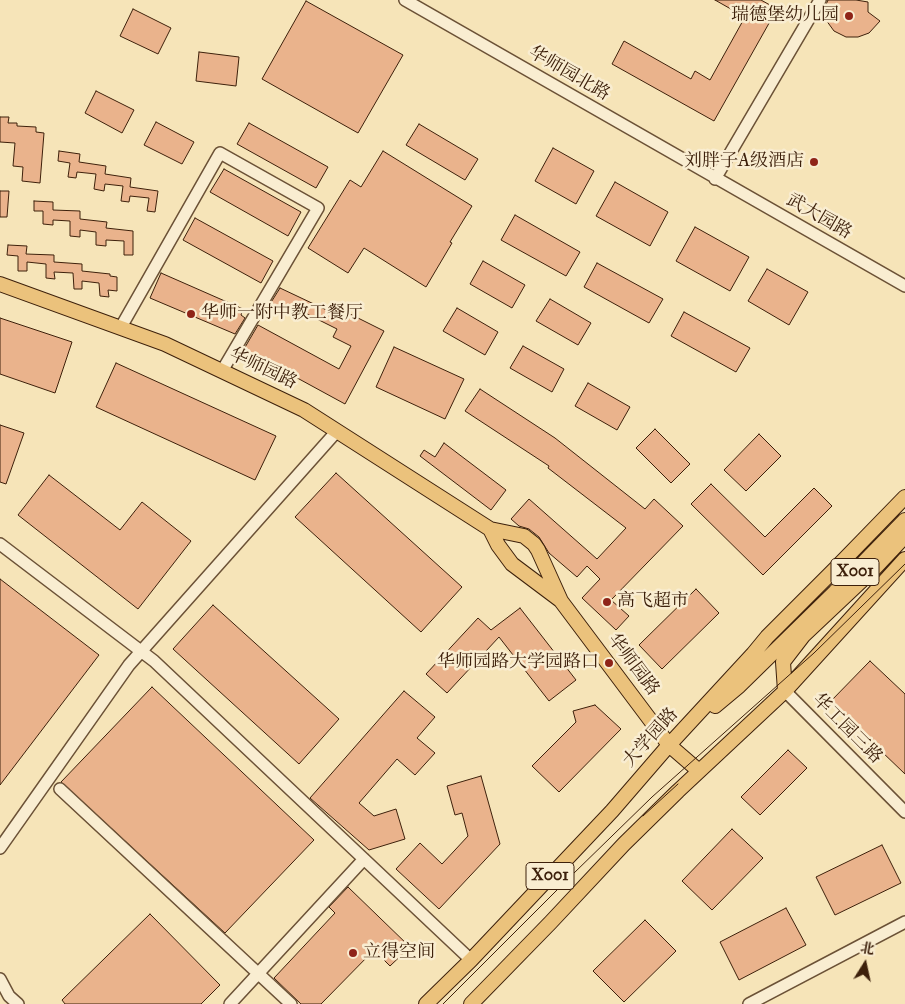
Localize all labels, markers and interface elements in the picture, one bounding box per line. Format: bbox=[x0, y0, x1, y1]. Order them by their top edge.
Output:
place label: 瑞德堡幼儿园 bbox=[731, 5, 839, 27]
marker: 瑞德堡幼儿园 bbox=[843, 10, 855, 22]
street label: 华师园北路 bbox=[525, 42, 613, 106]
place label: 刘胖子A级酒店 bbox=[684, 151, 804, 173]
marker: 刘胖子A级酒店 bbox=[808, 156, 820, 168]
street label: 武大园路 bbox=[782, 190, 856, 244]
place label: 华师一附中教工餐厅 bbox=[201, 303, 363, 325]
marker: 华师一附中教工餐厅 bbox=[185, 308, 197, 320]
street label: 华师园路 bbox=[226, 344, 300, 394]
road number: X001 bbox=[831, 558, 879, 586]
place label: 高飞超市 bbox=[617, 591, 689, 613]
marker: 高飞超市 bbox=[601, 596, 613, 608]
street label: 华师园路 bbox=[603, 630, 663, 700]
place label: 华师园路大学园路口 bbox=[437, 652, 599, 674]
marker: 华师园路大学园路口 bbox=[603, 657, 615, 669]
street label: 华工园三路 bbox=[808, 690, 886, 768]
street label: 大学园路 bbox=[619, 704, 683, 772]
road number: X001 bbox=[526, 862, 574, 889]
north arrow bbox=[840, 939, 890, 989]
text: 北 bbox=[859, 939, 876, 958]
place label: 立得空间 bbox=[363, 942, 435, 964]
marker: 立得空间 bbox=[347, 947, 359, 959]

